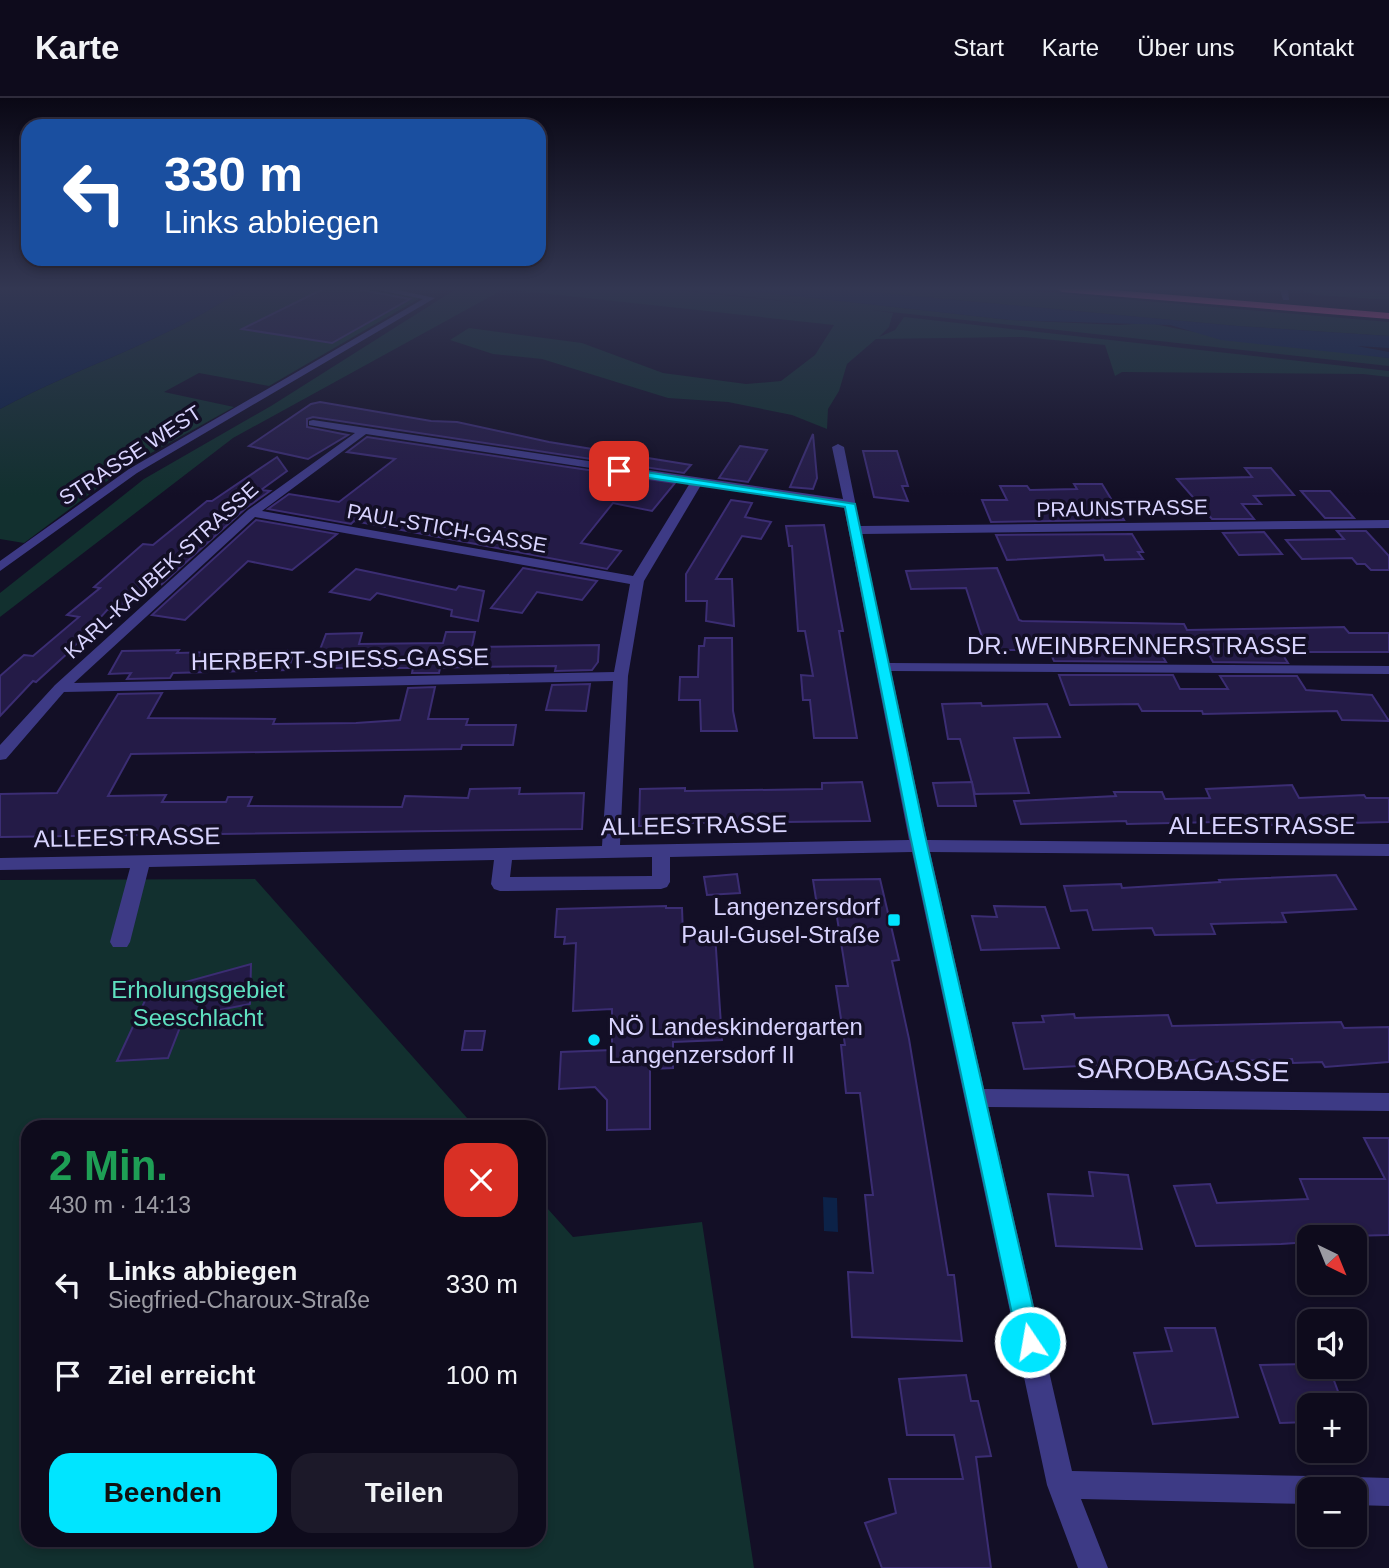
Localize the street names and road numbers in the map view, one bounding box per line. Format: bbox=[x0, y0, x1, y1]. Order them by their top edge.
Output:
street label: STRASSE WEST bbox=[55, 400, 205, 509]
street label: KARL-KAUBEK-STRASSE bbox=[60, 477, 262, 663]
street label: PRAUNSTRASSE bbox=[1036, 495, 1208, 521]
street label: PAUL-STICH-GASSE bbox=[345, 499, 549, 557]
street label: DR. WEINBRENNERSTRASSE bbox=[967, 632, 1307, 659]
street label: HERBERT-SPIESS-GASSE bbox=[191, 643, 489, 675]
street label: ALLEESTRASSE bbox=[600, 810, 788, 840]
street label: ALLEESTRASSE bbox=[1169, 812, 1355, 839]
street label: ALLEESTRASSE bbox=[33, 822, 221, 852]
street label: SAROBAGASSE bbox=[1076, 1053, 1290, 1087]

